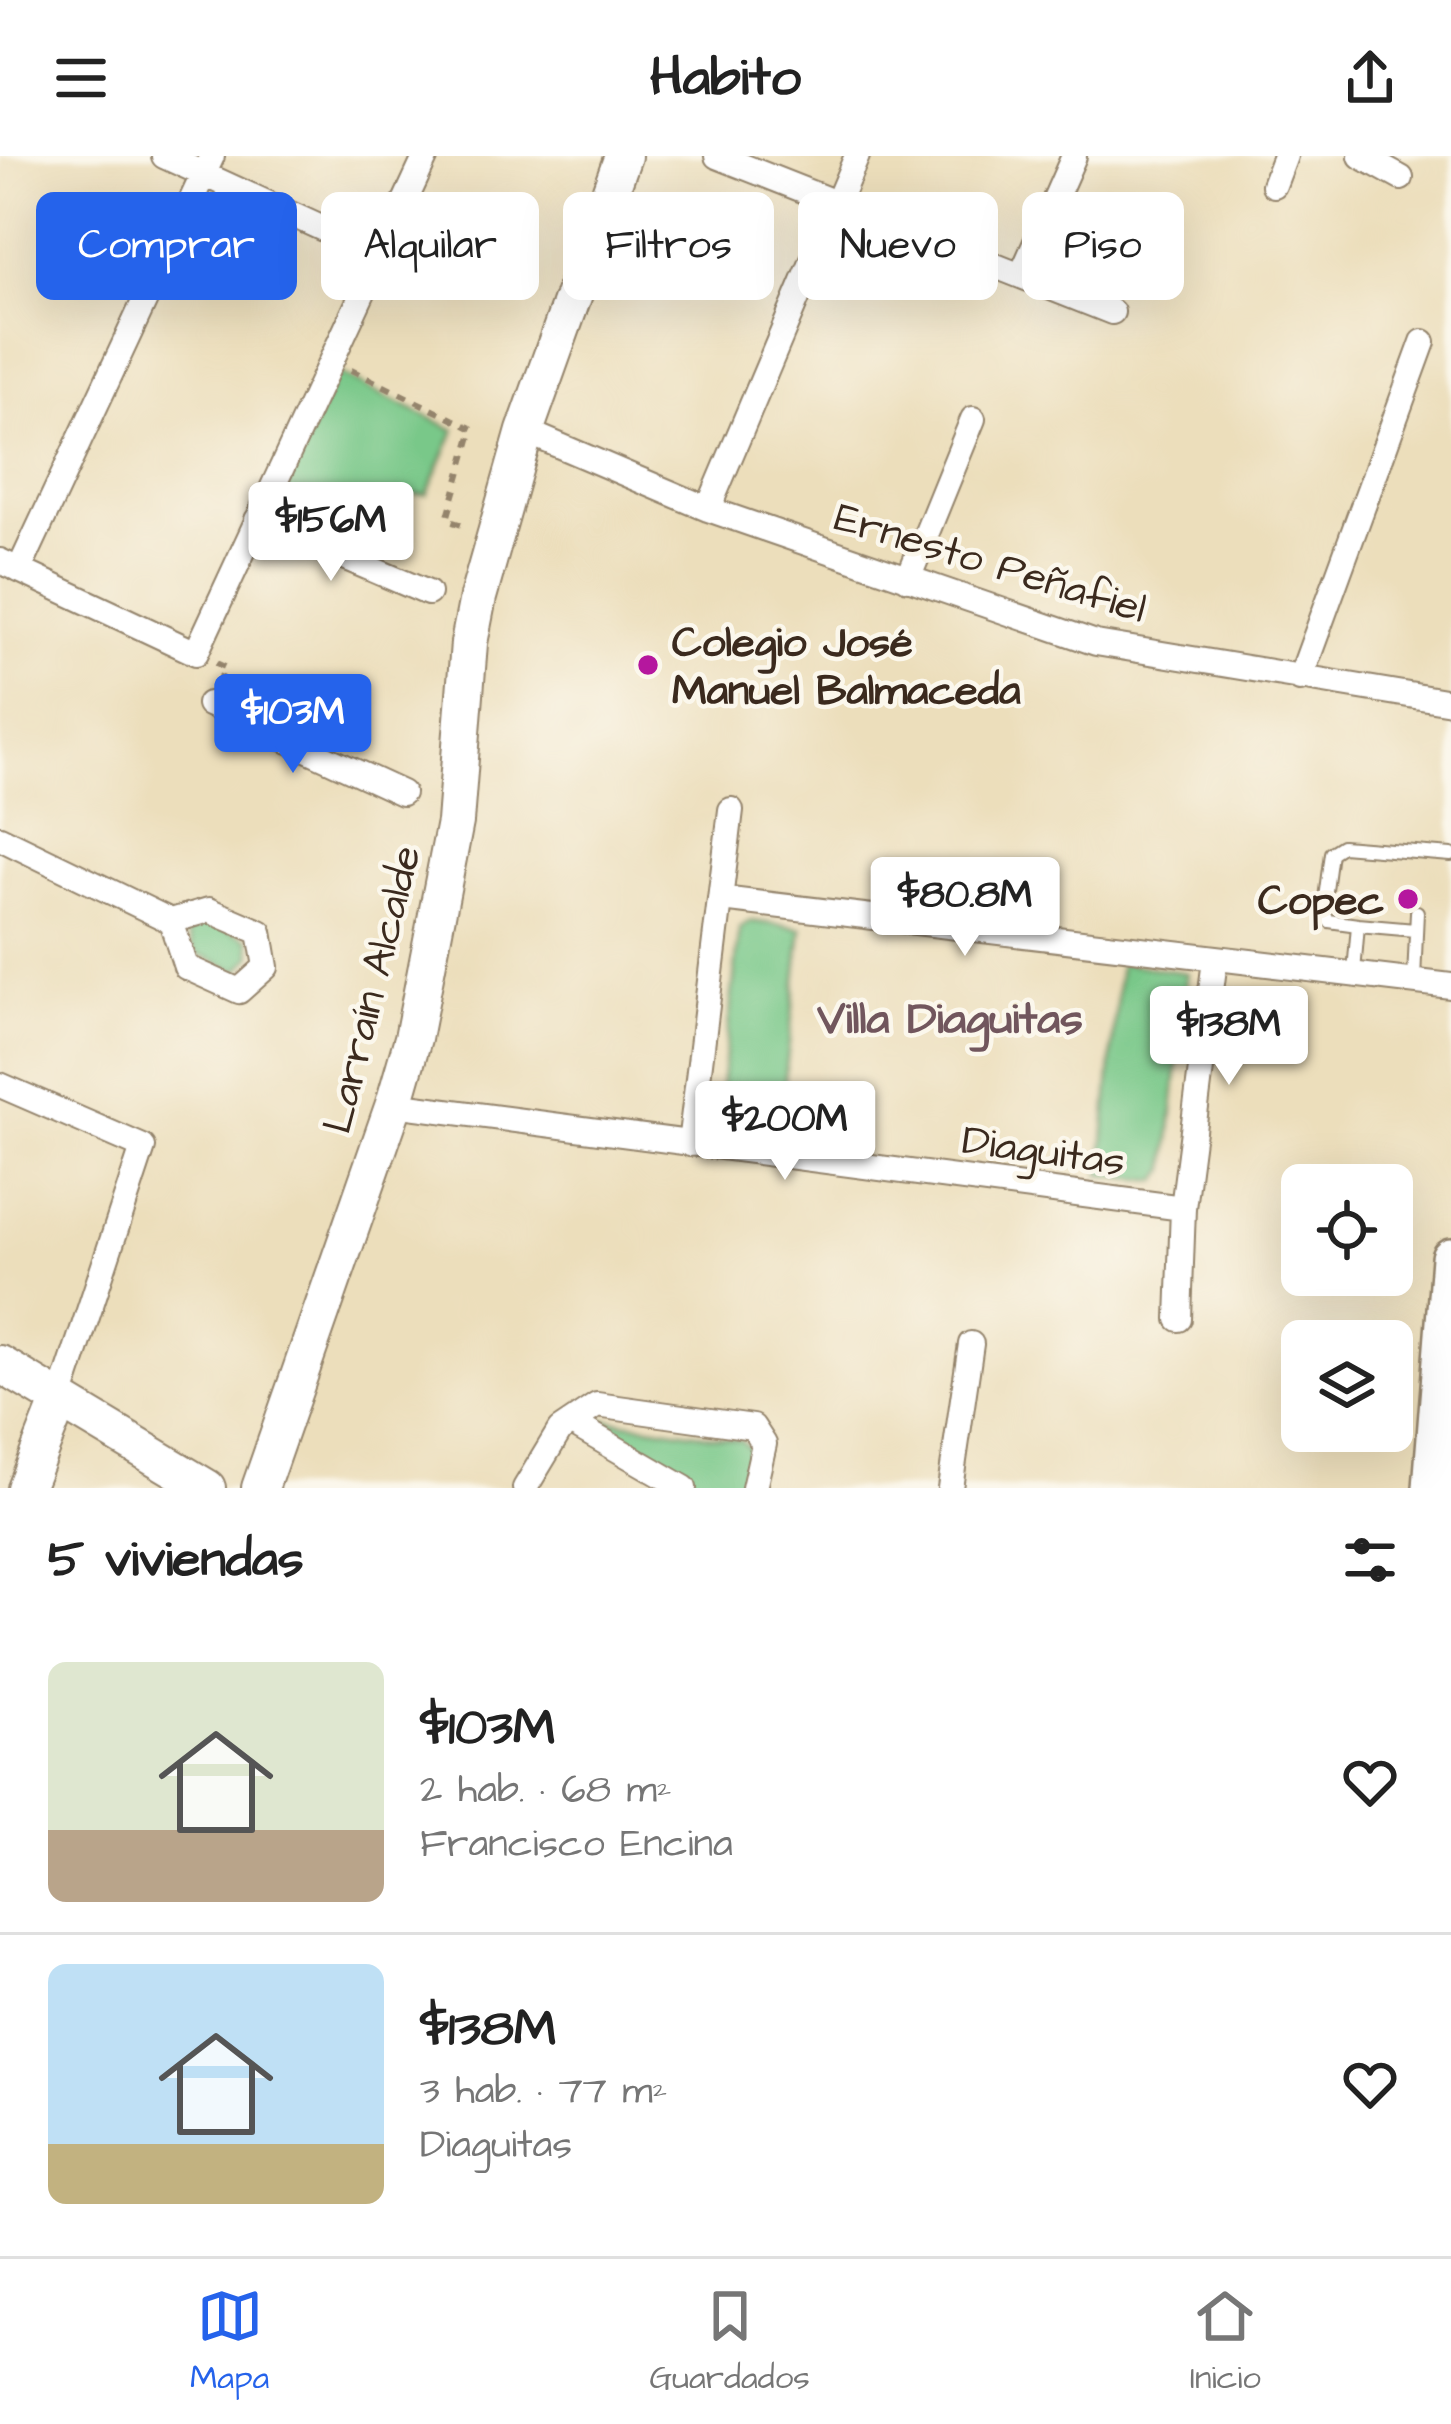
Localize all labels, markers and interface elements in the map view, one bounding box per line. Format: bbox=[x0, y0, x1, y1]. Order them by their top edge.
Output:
text: Habito bbox=[650, 41, 801, 116]
icon: menu bbox=[48, 45, 114, 111]
icon: share bbox=[1337, 45, 1403, 111]
chip: Comprar bbox=[36, 192, 297, 300]
chip: Alquilar bbox=[321, 192, 539, 300]
chip: Filtros bbox=[563, 192, 774, 300]
chip: Nuevo bbox=[798, 192, 998, 300]
chip: Piso bbox=[1022, 192, 1184, 300]
pin: $156M bbox=[247, 482, 415, 584]
street label: Ernesto Peñafiel bbox=[827, 489, 1153, 639]
text: $156M bbox=[275, 494, 387, 548]
place label: Colegio José Manuel Balmaceda bbox=[672, 615, 1021, 721]
marker: Colegio José Manuel Balmaceda bbox=[635, 652, 661, 678]
pin: $103M bbox=[209, 674, 377, 776]
text: $103M bbox=[241, 686, 345, 740]
street label: Larraín Alcalde bbox=[309, 840, 437, 1140]
pin: $80.8M bbox=[867, 857, 1063, 959]
text: $80.8M bbox=[898, 869, 1032, 923]
place label: Copec bbox=[1258, 873, 1384, 931]
marker: Copec bbox=[1395, 886, 1421, 912]
pin: $138M bbox=[1145, 986, 1313, 1088]
district label: Villa Diaguitas bbox=[816, 989, 1083, 1052]
text: $138M bbox=[1177, 998, 1281, 1052]
pin: $200M bbox=[701, 1081, 869, 1183]
text: $200M bbox=[722, 1093, 848, 1147]
street label: Diaguitas bbox=[958, 1112, 1129, 1192]
map controls bbox=[1281, 1164, 1413, 1452]
button: locate bbox=[1281, 1164, 1413, 1296]
button: layers bbox=[1281, 1320, 1413, 1452]
text: 5 viviendas bbox=[48, 1525, 304, 1596]
icon: filters bbox=[1337, 1527, 1403, 1593]
text: $103M bbox=[420, 1693, 555, 1764]
icon: home bbox=[144, 1710, 288, 1854]
icon: heart bbox=[1337, 1749, 1403, 1815]
text: 2 hab. · 68 m² bbox=[420, 1764, 672, 1818]
text: Francisco Encina bbox=[420, 1818, 733, 1872]
text: $138M bbox=[420, 1994, 556, 2065]
icon: home bbox=[144, 2012, 288, 2156]
icon: heart bbox=[1337, 2051, 1403, 2117]
text: 3 hab. · 77 m² bbox=[420, 2065, 667, 2119]
text: Diaguitas bbox=[420, 2119, 572, 2173]
tab: Mapa bbox=[190, 2283, 269, 2401]
tab: Guardados bbox=[649, 2283, 810, 2401]
tab: Inicio bbox=[1190, 2283, 1261, 2401]

